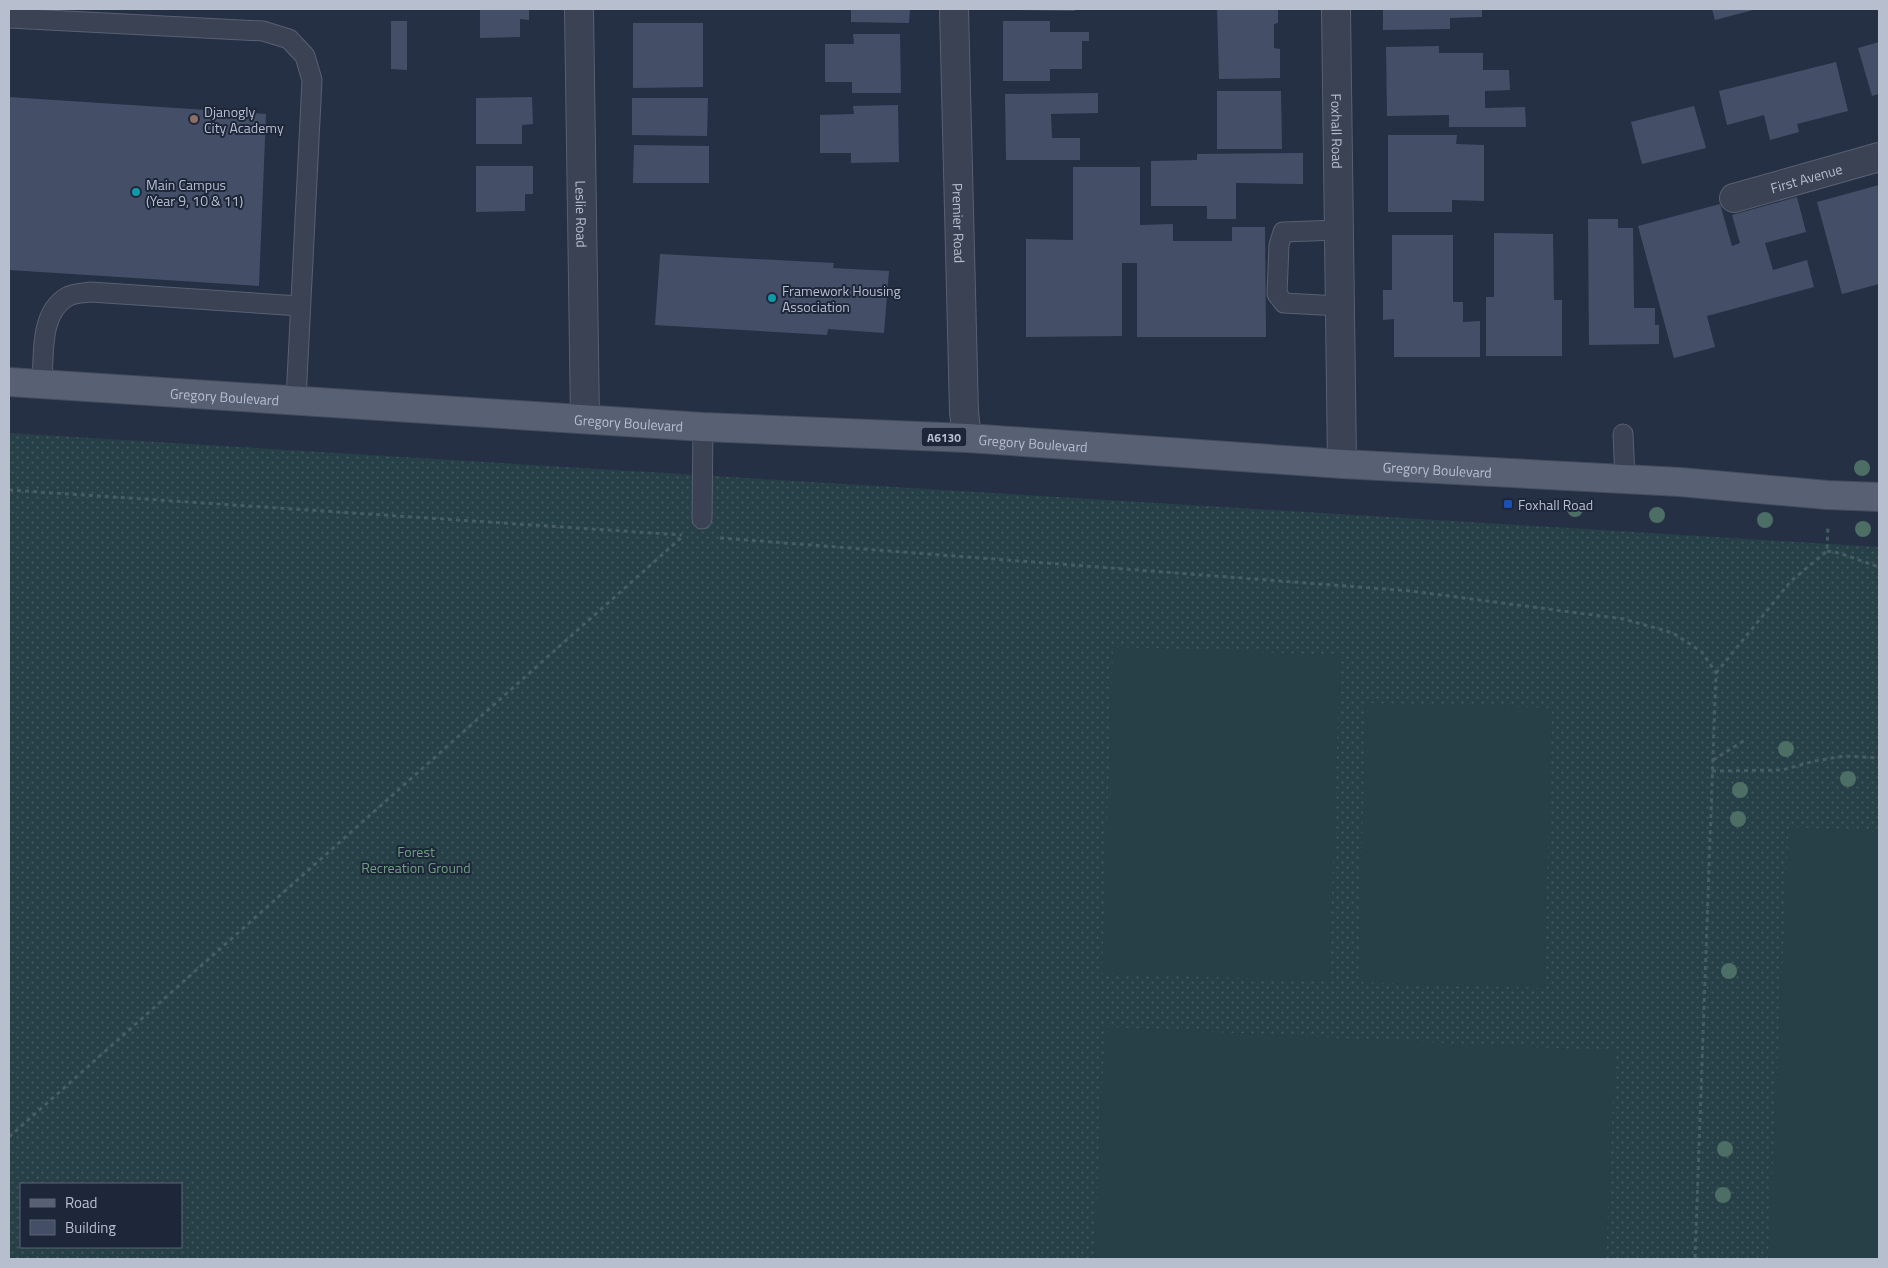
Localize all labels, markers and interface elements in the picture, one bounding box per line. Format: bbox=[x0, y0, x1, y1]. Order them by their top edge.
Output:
street label: Foxhall Road bbox=[1327, 93, 1349, 169]
place label: Djanogly City Academy bbox=[204, 101, 284, 138]
marker: Djanogly City Academy bbox=[188, 113, 200, 125]
street label: First Avenue bbox=[1768, 157, 1844, 198]
place label: Main Campus (Year 9, 10 & 11) bbox=[146, 174, 243, 211]
street label: Leslie Road bbox=[571, 180, 593, 248]
street label: Premier Road bbox=[948, 183, 971, 263]
marker: Main Campus (Year 9, 10 & 11) bbox=[130, 186, 142, 198]
place label: Framework Housing Association bbox=[782, 280, 901, 317]
marker: Framework Housing Association bbox=[766, 292, 778, 304]
street label: Gregory Boulevard bbox=[169, 382, 280, 410]
street label: Gregory Boulevard bbox=[574, 408, 684, 436]
road number: A6130 bbox=[922, 428, 966, 447]
street label: Gregory Boulevard bbox=[978, 428, 1088, 457]
street label: Gregory Boulevard bbox=[1382, 456, 1492, 482]
place label: Foxhall Road bbox=[1518, 494, 1593, 515]
marker: Foxhall Road bbox=[1502, 498, 1514, 510]
park label: Forest Recreation Ground bbox=[361, 841, 471, 878]
legend bbox=[20, 1183, 182, 1248]
text: Road bbox=[65, 1191, 97, 1214]
text: Building bbox=[65, 1216, 116, 1239]

